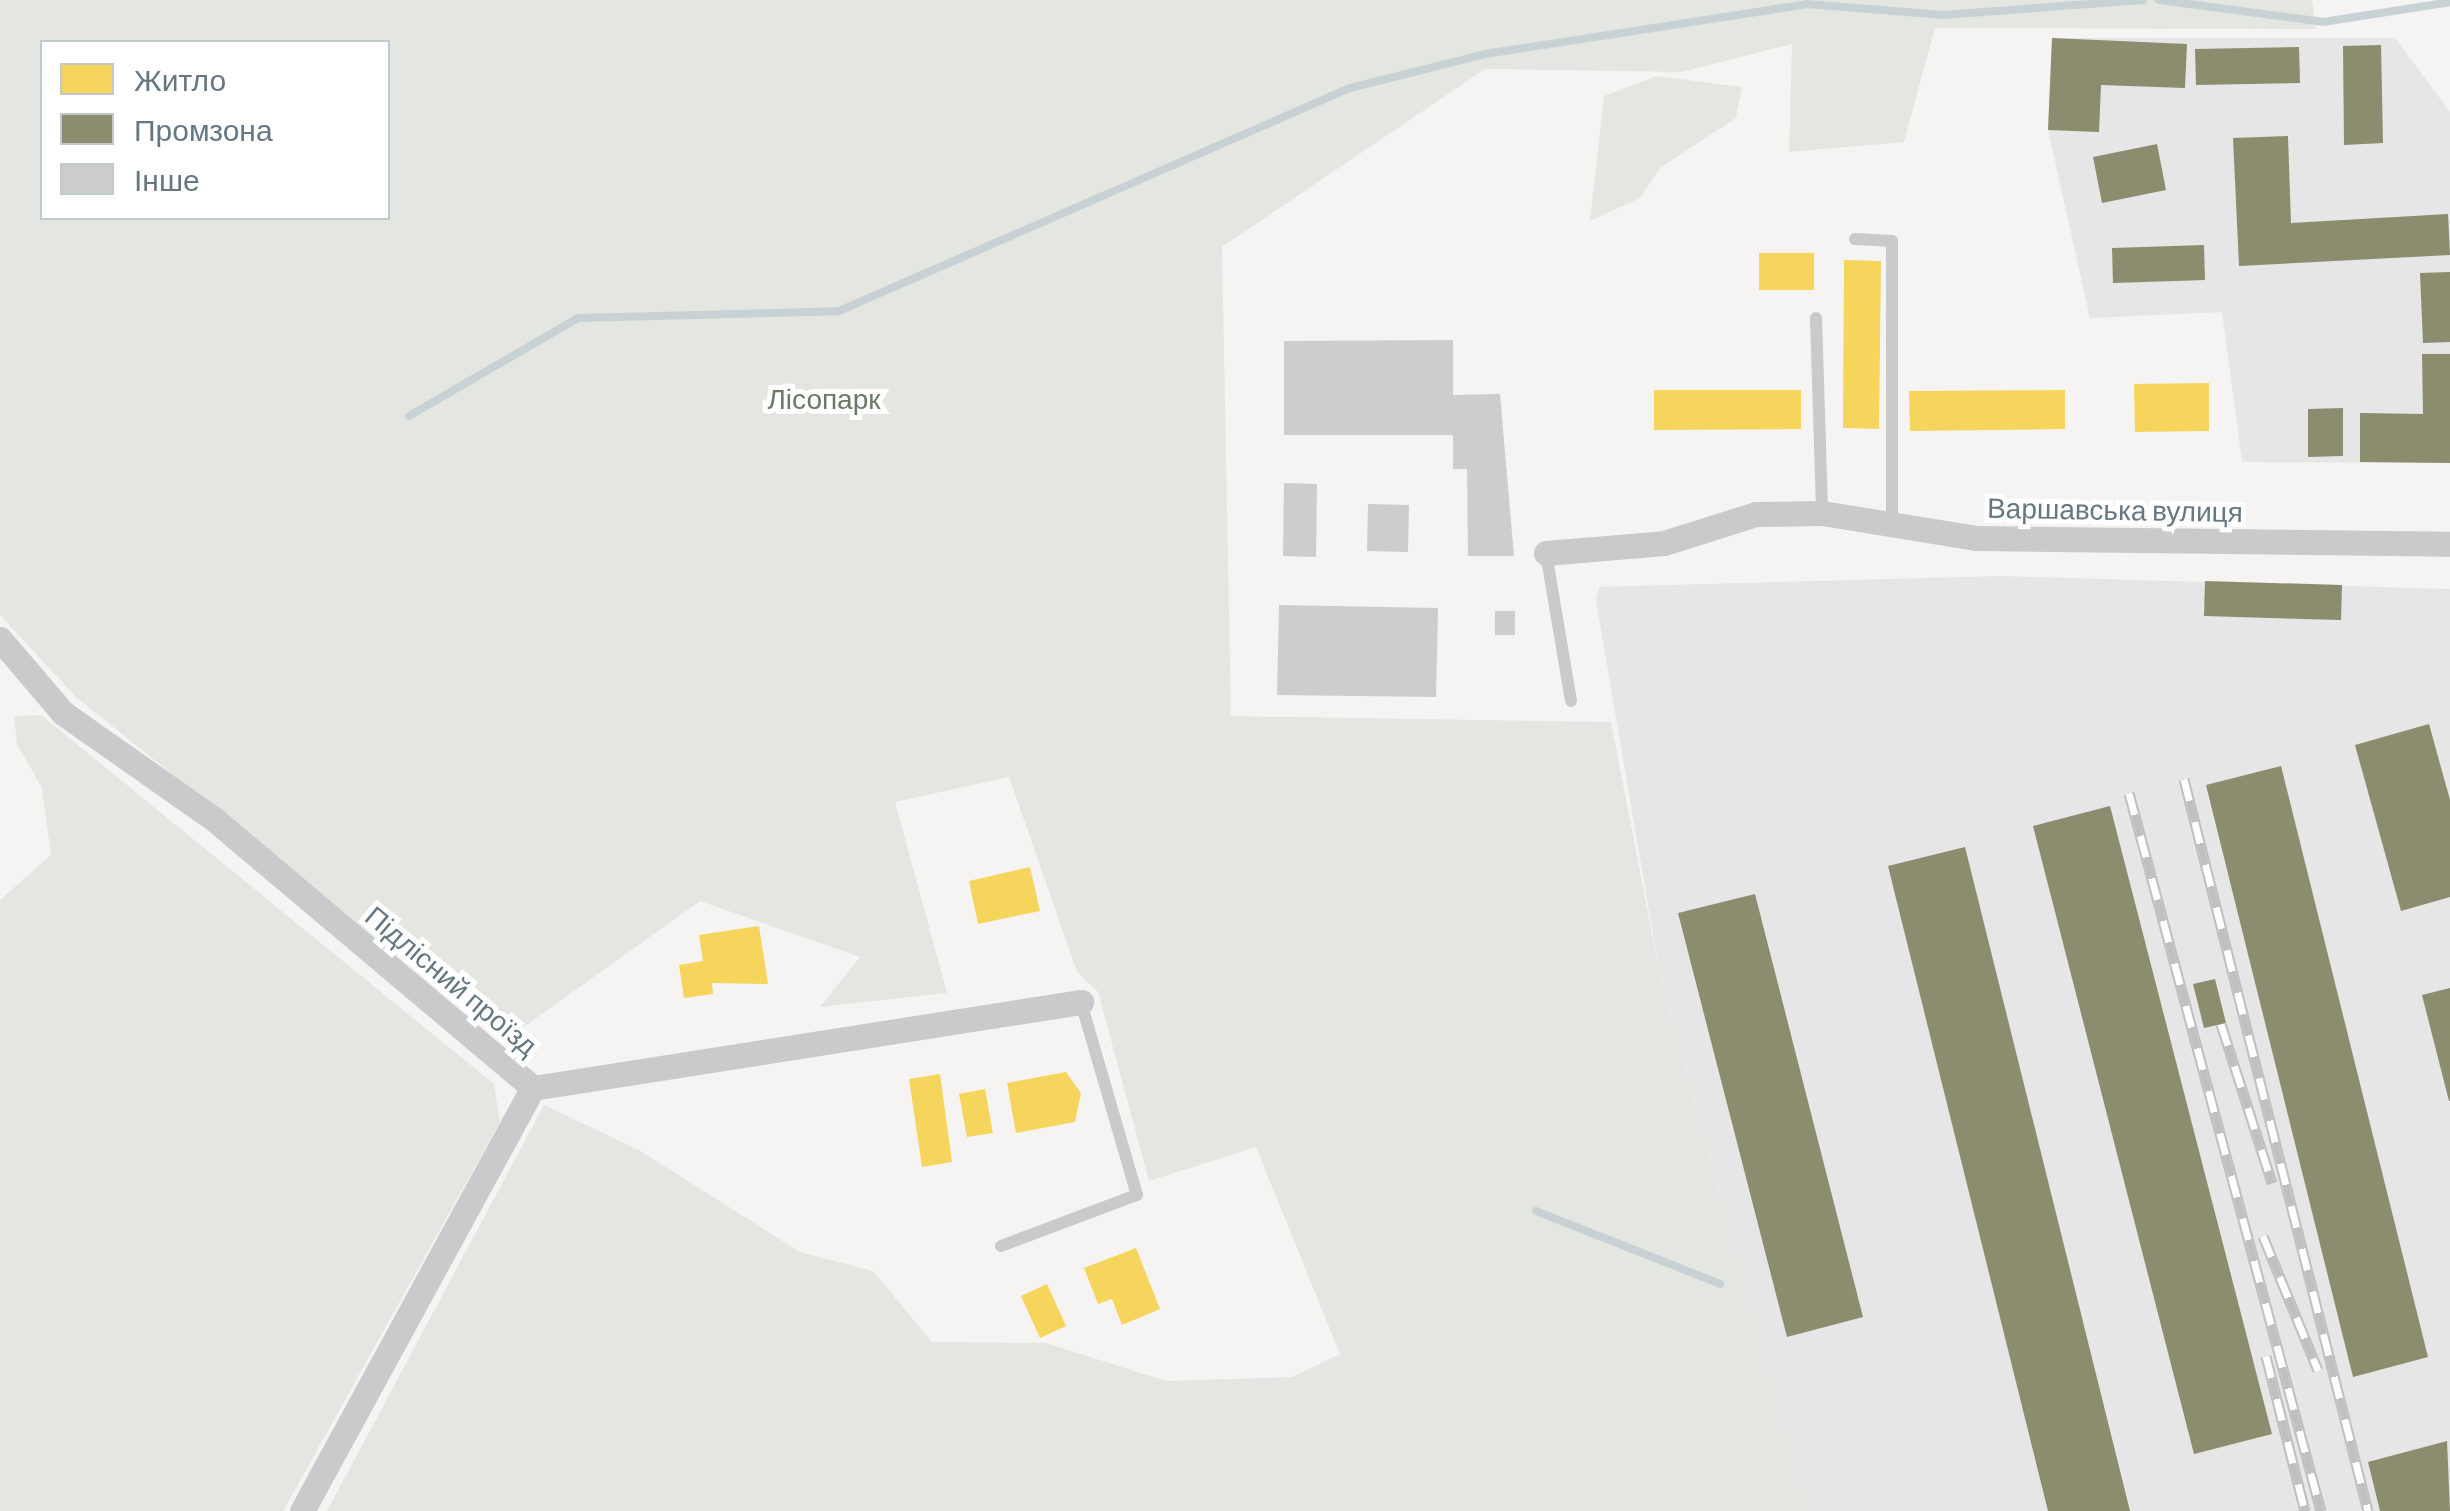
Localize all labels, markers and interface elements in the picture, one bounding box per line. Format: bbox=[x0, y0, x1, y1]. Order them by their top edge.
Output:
legend bbox=[40, 40, 390, 220]
text: Житло bbox=[134, 61, 226, 97]
text: Промзона bbox=[134, 111, 273, 147]
text: Інше bbox=[134, 161, 200, 197]
park label: Лісопарк bbox=[767, 381, 881, 415]
street label: Варшавська вулиця bbox=[1987, 490, 2243, 528]
street label: Підлісний проїзд bbox=[359, 898, 545, 1062]

